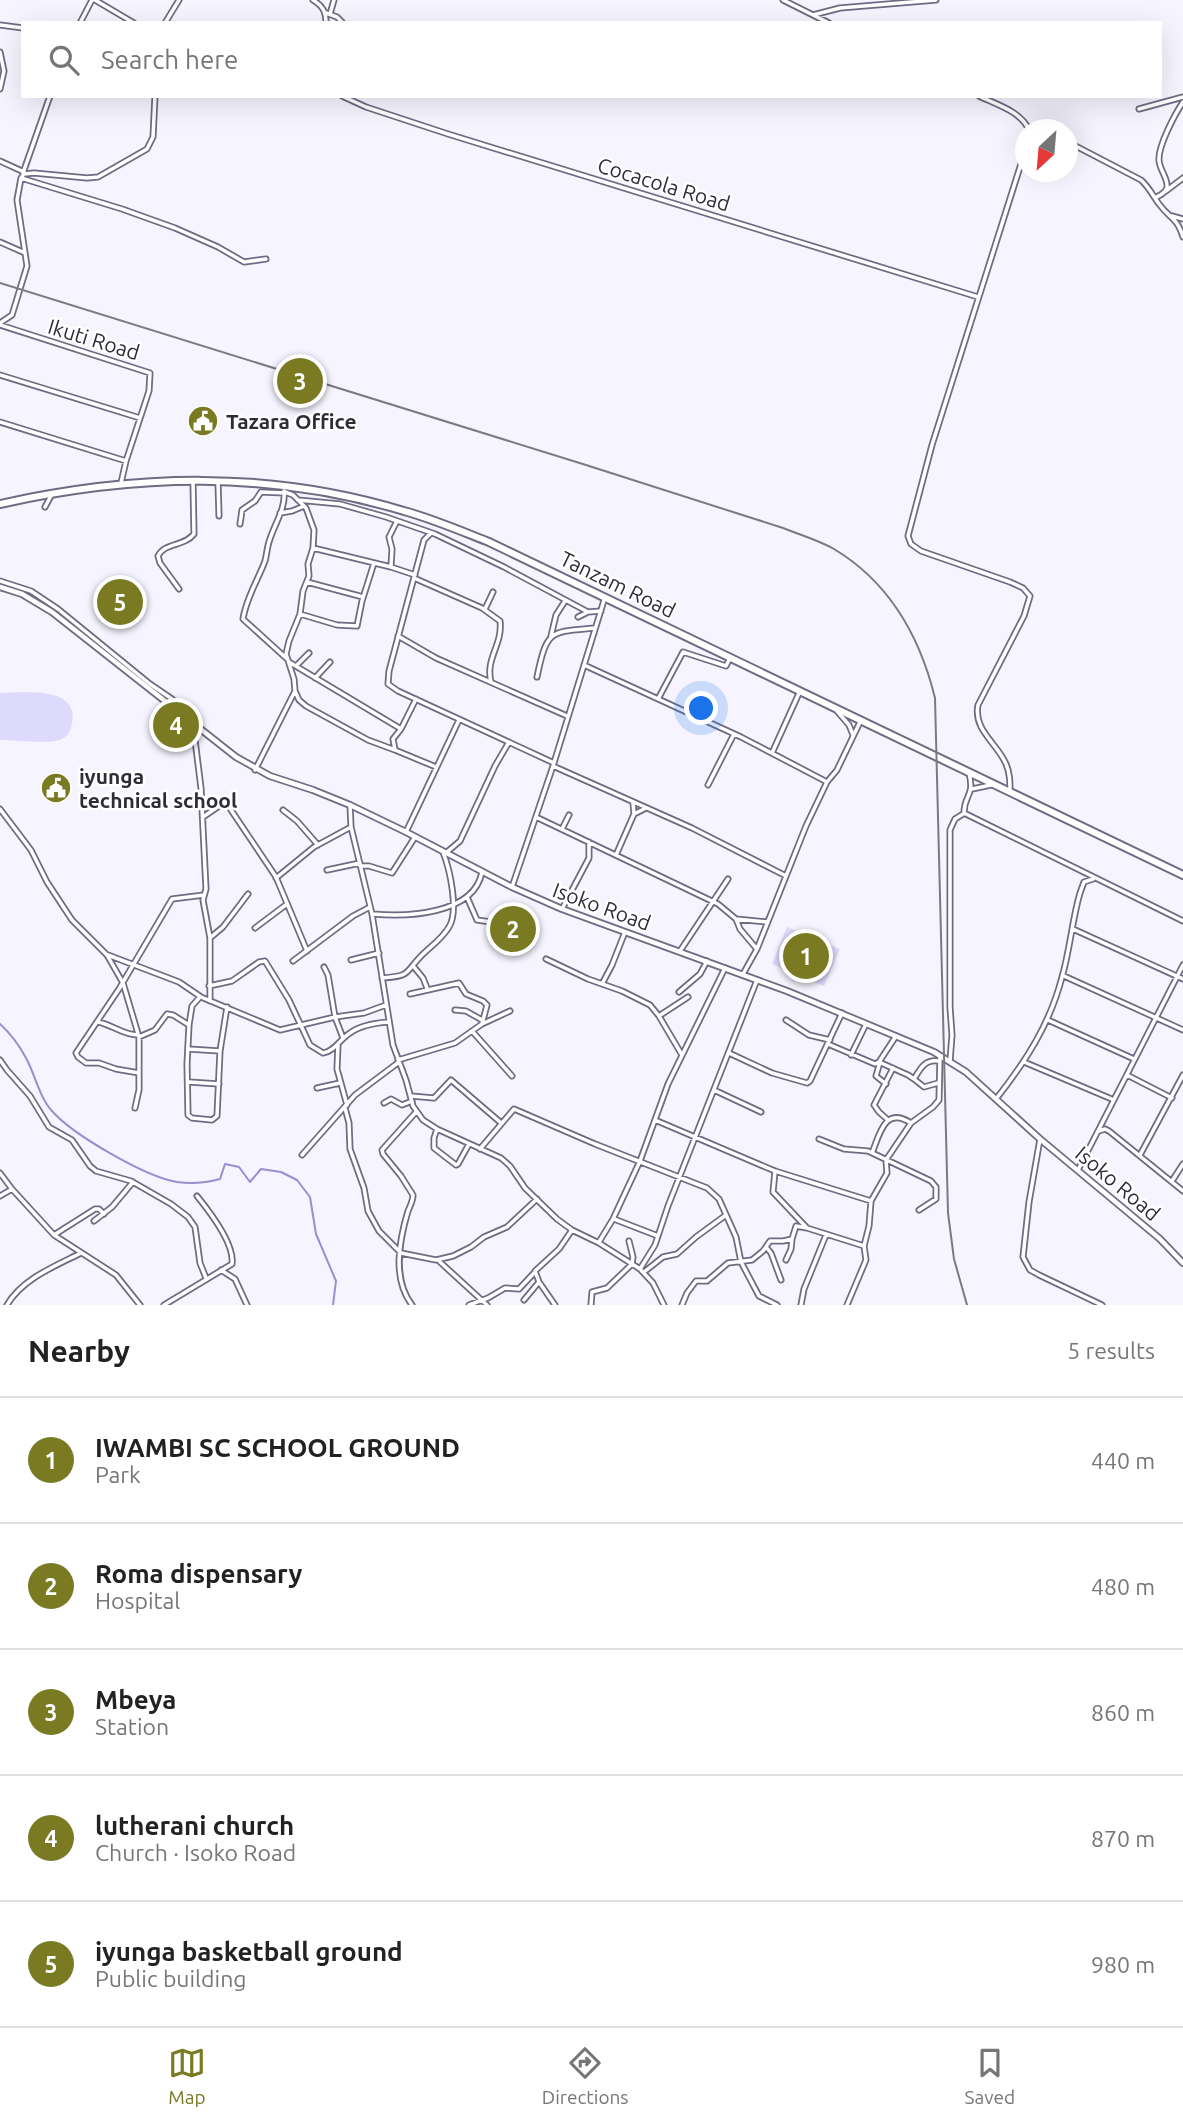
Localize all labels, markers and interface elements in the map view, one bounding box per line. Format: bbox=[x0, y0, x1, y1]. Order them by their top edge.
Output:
search box bbox=[21, 21, 1162, 98]
icon: search bbox=[45, 41, 83, 79]
text: Search here bbox=[101, 45, 238, 74]
north arrow bbox=[1015, 119, 1078, 182]
street label: Cocacola Road bbox=[595, 152, 733, 216]
street label: Ikuti Road bbox=[45, 314, 143, 364]
pin: 3 bbox=[277, 355, 323, 407]
public building icon: Tazara Office bbox=[186, 404, 220, 438]
place label: Tazara Office bbox=[226, 409, 356, 433]
street label: Tanzam Road bbox=[556, 546, 680, 622]
pin: 5 bbox=[97, 576, 143, 628]
your location bbox=[684, 691, 718, 725]
pin: 4 bbox=[153, 699, 199, 751]
place label: iyunga technical school bbox=[79, 764, 237, 812]
public building icon: iyunga technical school bbox=[39, 771, 73, 805]
street label: Isoko Road bbox=[550, 877, 654, 935]
pin: 2 bbox=[490, 903, 536, 955]
pin: 1 bbox=[783, 930, 829, 982]
street label: Isoko Road bbox=[1071, 1141, 1165, 1225]
text: Nearby bbox=[28, 1334, 130, 1368]
text: 5 results bbox=[1067, 1338, 1155, 1363]
text: IWAMBI SC SCHOOL GROUND bbox=[95, 1433, 460, 1462]
text: 1 bbox=[45, 1448, 57, 1473]
text: 440 m bbox=[1091, 1448, 1155, 1473]
text: Park bbox=[95, 1462, 141, 1487]
text: Roma dispensary bbox=[95, 1559, 302, 1588]
text: 2 bbox=[45, 1574, 57, 1599]
text: 480 m bbox=[1091, 1574, 1155, 1599]
text: Hospital bbox=[95, 1588, 180, 1613]
text: Mbeya bbox=[95, 1685, 176, 1714]
text: 3 bbox=[45, 1700, 57, 1725]
text: 860 m bbox=[1091, 1700, 1155, 1725]
text: Station bbox=[95, 1714, 169, 1739]
text: lutherani church bbox=[95, 1811, 294, 1840]
text: 4 bbox=[45, 1826, 57, 1851]
text: 870 m bbox=[1091, 1826, 1155, 1851]
text: Church · Isoko Road bbox=[95, 1840, 296, 1865]
text: iyunga basketball ground bbox=[95, 1937, 403, 1966]
text: 5 bbox=[45, 1952, 57, 1977]
text: 980 m bbox=[1091, 1952, 1155, 1977]
text: Public building bbox=[95, 1966, 247, 1991]
tab: Map bbox=[168, 2044, 206, 2108]
tab: Directions bbox=[542, 2044, 629, 2108]
tab: Saved bbox=[964, 2044, 1015, 2108]

